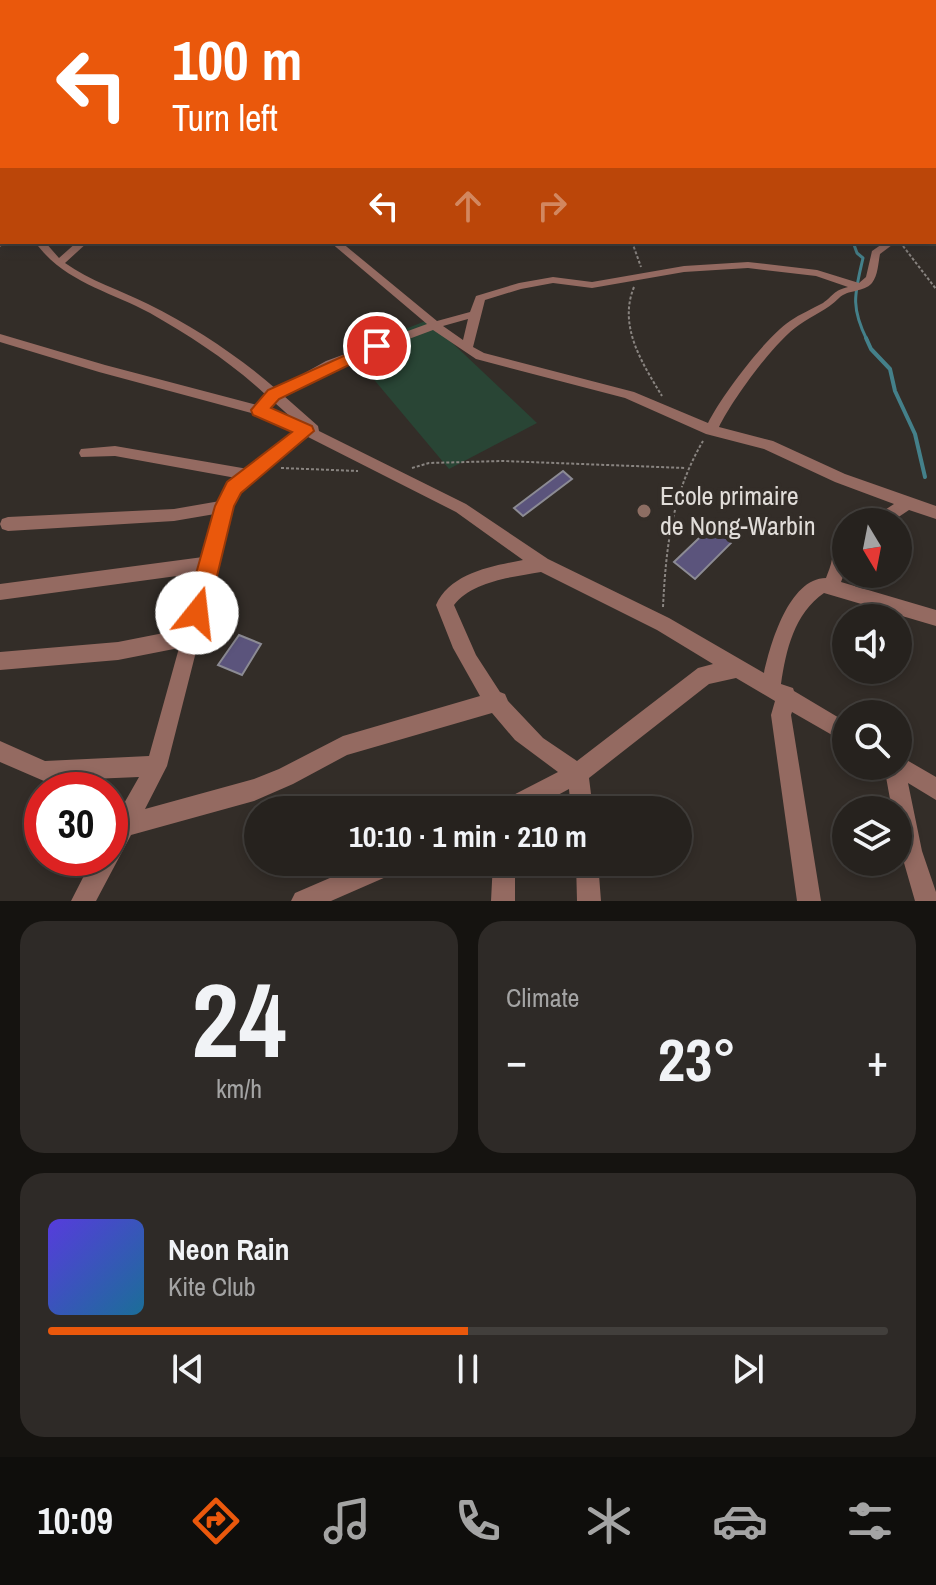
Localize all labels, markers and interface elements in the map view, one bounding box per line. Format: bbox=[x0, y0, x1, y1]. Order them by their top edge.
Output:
text: 100 m bbox=[172, 22, 302, 97]
icon: left bbox=[40, 32, 144, 136]
text: Turn left bbox=[172, 94, 278, 142]
icon: left bbox=[362, 184, 406, 228]
icon: ahead bbox=[446, 184, 490, 228]
icon: right bbox=[530, 184, 574, 228]
pin bbox=[343, 312, 411, 380]
icon: arrive bbox=[355, 324, 399, 368]
place label: Ecole primaire de Nong-Warbin bbox=[660, 478, 816, 543]
marker: Ecole primaire de Nong-Warbin bbox=[635, 502, 653, 520]
north arrow bbox=[832, 508, 912, 588]
map controls bbox=[832, 508, 912, 876]
position arrow bbox=[155, 571, 239, 655]
button: sound bbox=[832, 604, 912, 684]
button: search bbox=[832, 700, 912, 780]
speed limit sign: 30 bbox=[24, 772, 128, 876]
button: layers bbox=[832, 796, 912, 876]
text: 10:10 · 1 min · 210 m bbox=[349, 816, 587, 856]
text: 24 bbox=[192, 949, 286, 1089]
text: Climate bbox=[506, 980, 579, 1015]
text: 23° bbox=[658, 1019, 736, 1100]
text: − bbox=[506, 1030, 527, 1090]
text: + bbox=[867, 1030, 888, 1090]
text: km/h bbox=[216, 1071, 262, 1106]
text: Neon Rain bbox=[168, 1229, 290, 1269]
text: Kite Club bbox=[168, 1269, 256, 1304]
icon: previous bbox=[166, 1347, 210, 1391]
icon: pause bbox=[446, 1347, 490, 1391]
icon: next bbox=[726, 1347, 770, 1391]
icon: directions bbox=[188, 1493, 244, 1549]
icon: music bbox=[319, 1493, 375, 1549]
icon: phone bbox=[450, 1493, 506, 1549]
icon: climate bbox=[581, 1493, 637, 1549]
icon: car bbox=[712, 1493, 768, 1549]
icon: filters bbox=[842, 1493, 898, 1549]
text: 10:09 bbox=[37, 1497, 113, 1545]

